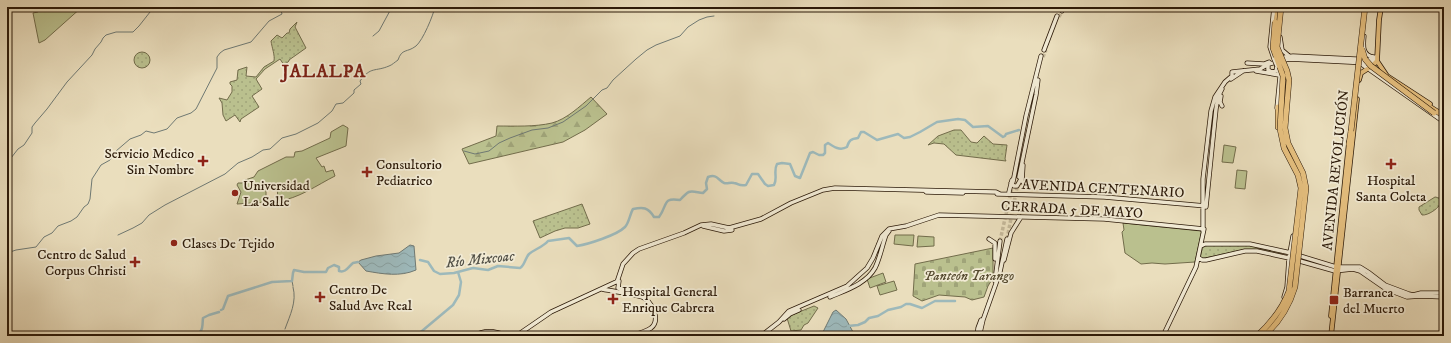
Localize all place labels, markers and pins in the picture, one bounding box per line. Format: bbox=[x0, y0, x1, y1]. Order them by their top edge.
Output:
place label: Servicio Medico Sin Nombre bbox=[104, 145, 194, 179]
marker: Servicio Medico Sin Nombre bbox=[197, 155, 209, 167]
place label: Consultorio Pediatrico bbox=[376, 156, 442, 190]
marker: Hospital Santa Coleta bbox=[1385, 158, 1397, 170]
marker: Consultorio Pediatrico bbox=[361, 166, 373, 178]
place label: Hospital Santa Coleta bbox=[1356, 172, 1426, 206]
place label: Universidad La Salle bbox=[243, 177, 310, 211]
marker: Universidad La Salle bbox=[230, 188, 240, 198]
place label: Clases De Tejido bbox=[182, 235, 275, 253]
marker: Clases De Tejido bbox=[169, 238, 179, 248]
place label: Centro de Salud Corpus Christi bbox=[37, 246, 126, 280]
marker: Centro de Salud Corpus Christi bbox=[129, 256, 141, 268]
place label: Centro De Salud Ave Real bbox=[329, 281, 413, 315]
place label: Hospital General Enrique Cabrera bbox=[622, 283, 718, 317]
place label: Barranca del Muerto bbox=[1343, 284, 1405, 318]
marker: Centro De Salud Ave Real bbox=[314, 291, 326, 303]
marker: Hospital General Enrique Cabrera bbox=[607, 293, 619, 305]
marker: Barranca del Muerto bbox=[1328, 294, 1340, 306]

